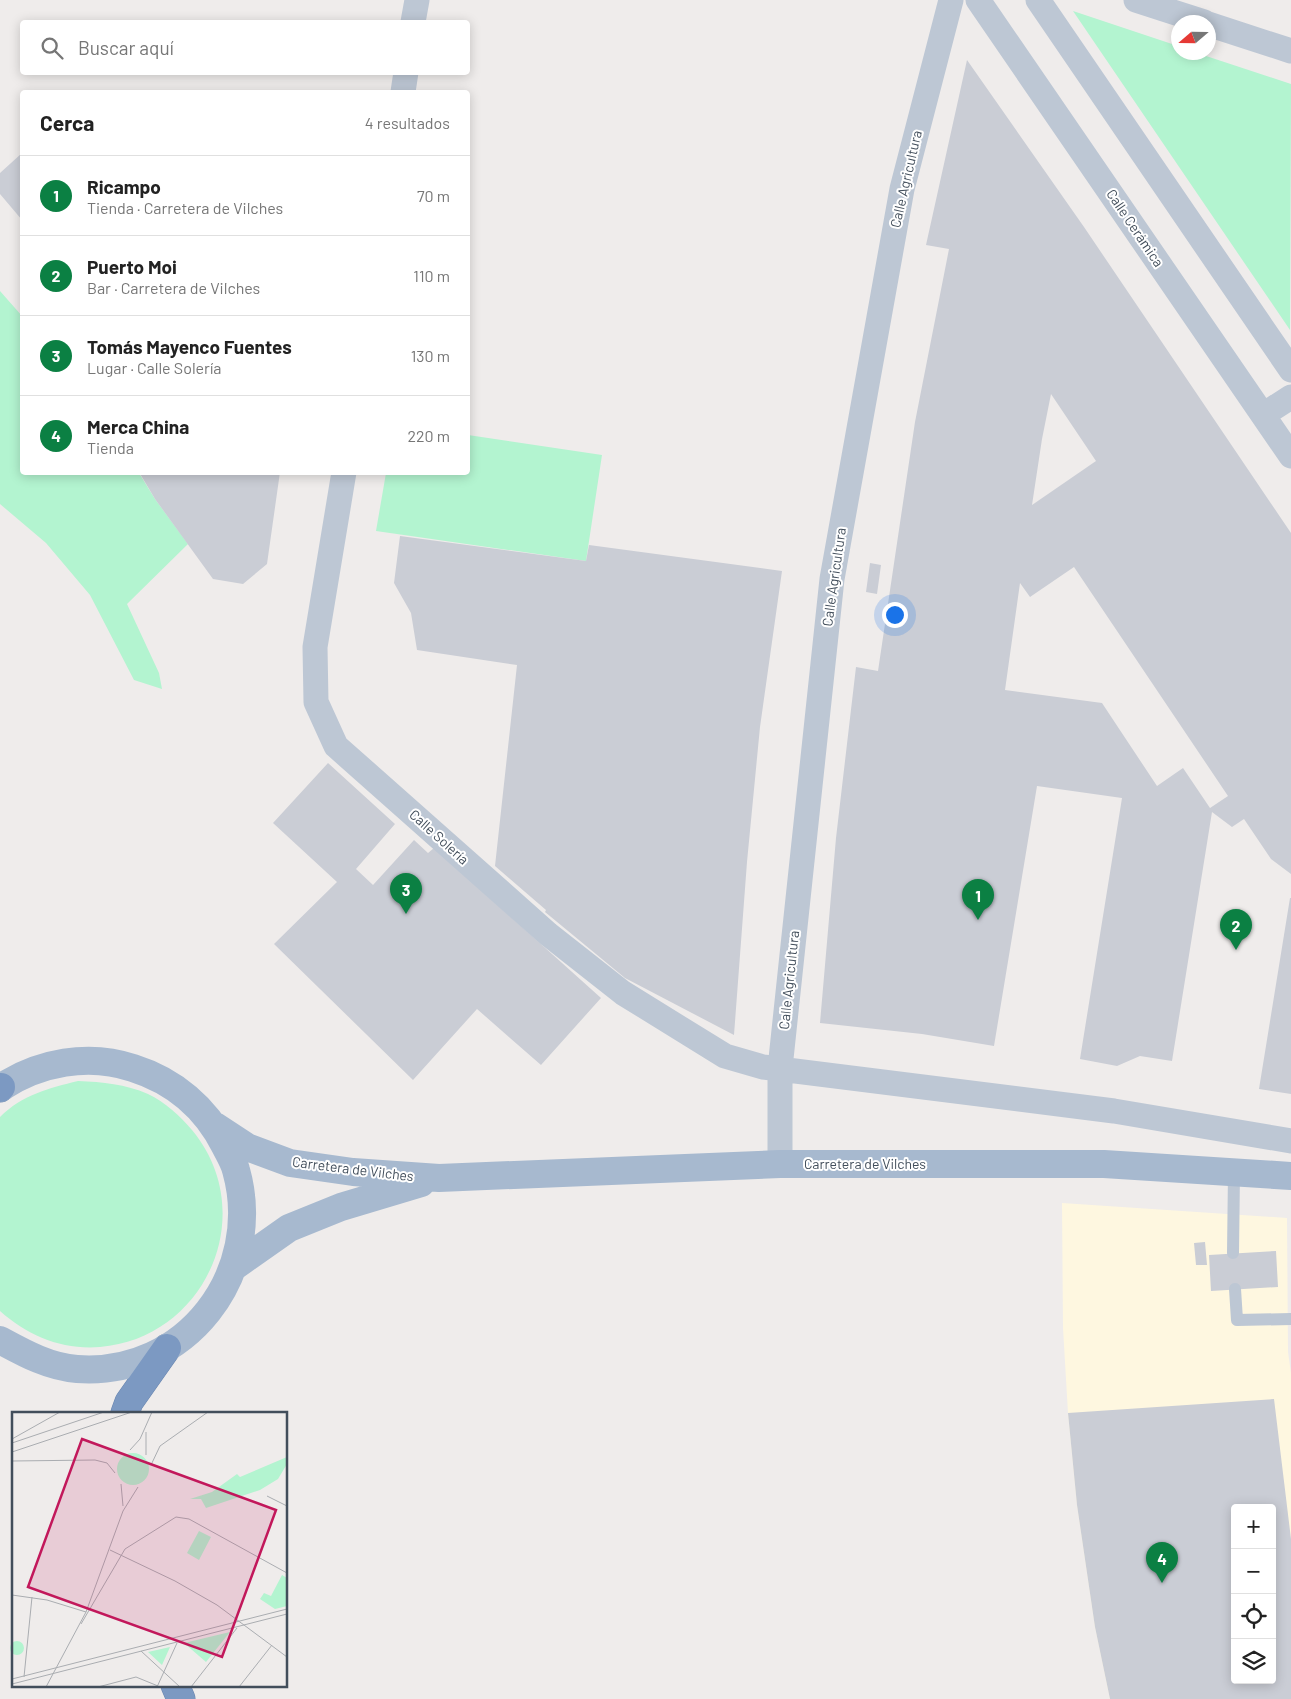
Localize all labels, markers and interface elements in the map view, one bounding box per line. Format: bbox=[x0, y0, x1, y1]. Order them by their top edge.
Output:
north arrow bbox=[1171, 15, 1216, 60]
search box bbox=[20, 20, 470, 75]
icon: search bbox=[38, 34, 66, 62]
text: Buscar aquí bbox=[78, 36, 174, 59]
text: Cerca bbox=[40, 110, 94, 135]
text: 4 resultados bbox=[365, 113, 450, 132]
street label: Calle Agricultura bbox=[886, 129, 925, 229]
text: Ricampo bbox=[87, 175, 161, 198]
text: 1 bbox=[53, 186, 59, 205]
text: 70 m bbox=[417, 186, 450, 205]
street label: Calle Cerámica bbox=[1103, 186, 1168, 270]
text: Tienda · Carretera de Vilches bbox=[87, 198, 283, 217]
text: Puerto Moi bbox=[87, 255, 177, 278]
text: 2 bbox=[52, 266, 60, 285]
text: 110 m bbox=[413, 266, 450, 285]
text: Bar · Carretera de Vilches bbox=[87, 278, 260, 297]
text: Tomás Mayenco Fuentes bbox=[87, 335, 292, 358]
text: 3 bbox=[52, 346, 60, 365]
text: 130 m bbox=[411, 346, 450, 365]
text: Lugar · Calle Solería bbox=[87, 358, 222, 377]
text: Merca China bbox=[87, 415, 189, 438]
text: 4 bbox=[51, 426, 61, 445]
text: 220 m bbox=[407, 426, 450, 445]
text: Tienda bbox=[87, 438, 134, 457]
street label: Calle Agricultura bbox=[818, 527, 849, 627]
your location bbox=[882, 602, 908, 628]
street label: Calle Solería bbox=[406, 806, 473, 868]
pin: 3 bbox=[390, 873, 422, 914]
pin: 1 bbox=[962, 879, 994, 920]
pin: 2 bbox=[1220, 909, 1252, 950]
street label: Calle Agricultura bbox=[775, 930, 802, 1030]
street label: Carretera de Vilches bbox=[291, 1153, 415, 1184]
street label: Carretera de Vilches bbox=[804, 1155, 926, 1172]
inset map bbox=[12, 1412, 288, 1686]
map controls bbox=[1231, 1504, 1276, 1684]
button: + bbox=[1231, 1504, 1276, 1549]
pin: 4 bbox=[1146, 1542, 1178, 1583]
button: − bbox=[1231, 1549, 1276, 1594]
button: locate bbox=[1231, 1594, 1276, 1639]
button: layers bbox=[1231, 1639, 1276, 1684]

